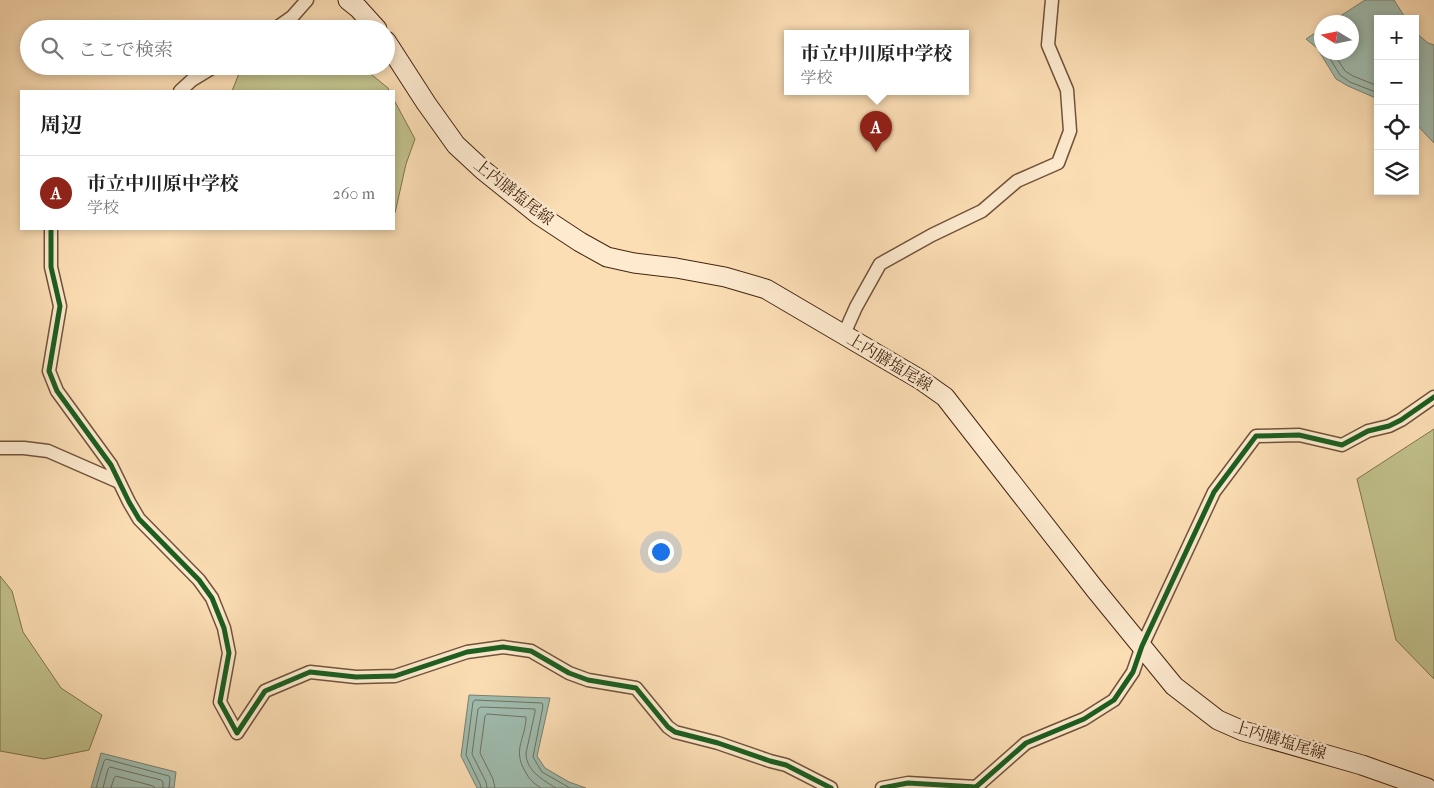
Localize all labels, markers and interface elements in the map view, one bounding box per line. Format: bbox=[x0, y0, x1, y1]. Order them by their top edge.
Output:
north arrow bbox=[1314, 15, 1359, 60]
map controls bbox=[1374, 15, 1419, 195]
button: + bbox=[1374, 15, 1419, 60]
search box bbox=[20, 20, 395, 75]
popup bbox=[784, 30, 969, 95]
icon: search bbox=[38, 34, 66, 62]
text: ここで検索 bbox=[78, 39, 173, 61]
text: 市立中川原中学校 bbox=[800, 43, 953, 65]
button: − bbox=[1374, 60, 1419, 105]
text: 学校 bbox=[800, 68, 833, 87]
button: locate bbox=[1374, 105, 1419, 150]
pin: A bbox=[860, 111, 892, 152]
text: 周辺 bbox=[40, 113, 82, 137]
button: layers bbox=[1374, 150, 1419, 195]
street label: 上内膳塩尾線 bbox=[470, 155, 558, 229]
text: 市立中川原中学校 bbox=[87, 173, 239, 195]
text: A bbox=[51, 184, 61, 203]
text: 260 m bbox=[333, 184, 375, 203]
text: 学校 bbox=[87, 198, 119, 217]
street label: 上内膳塩尾線 bbox=[844, 329, 936, 395]
your location bbox=[648, 539, 674, 565]
street label: 上内膳塩尾線 bbox=[1231, 717, 1329, 763]

